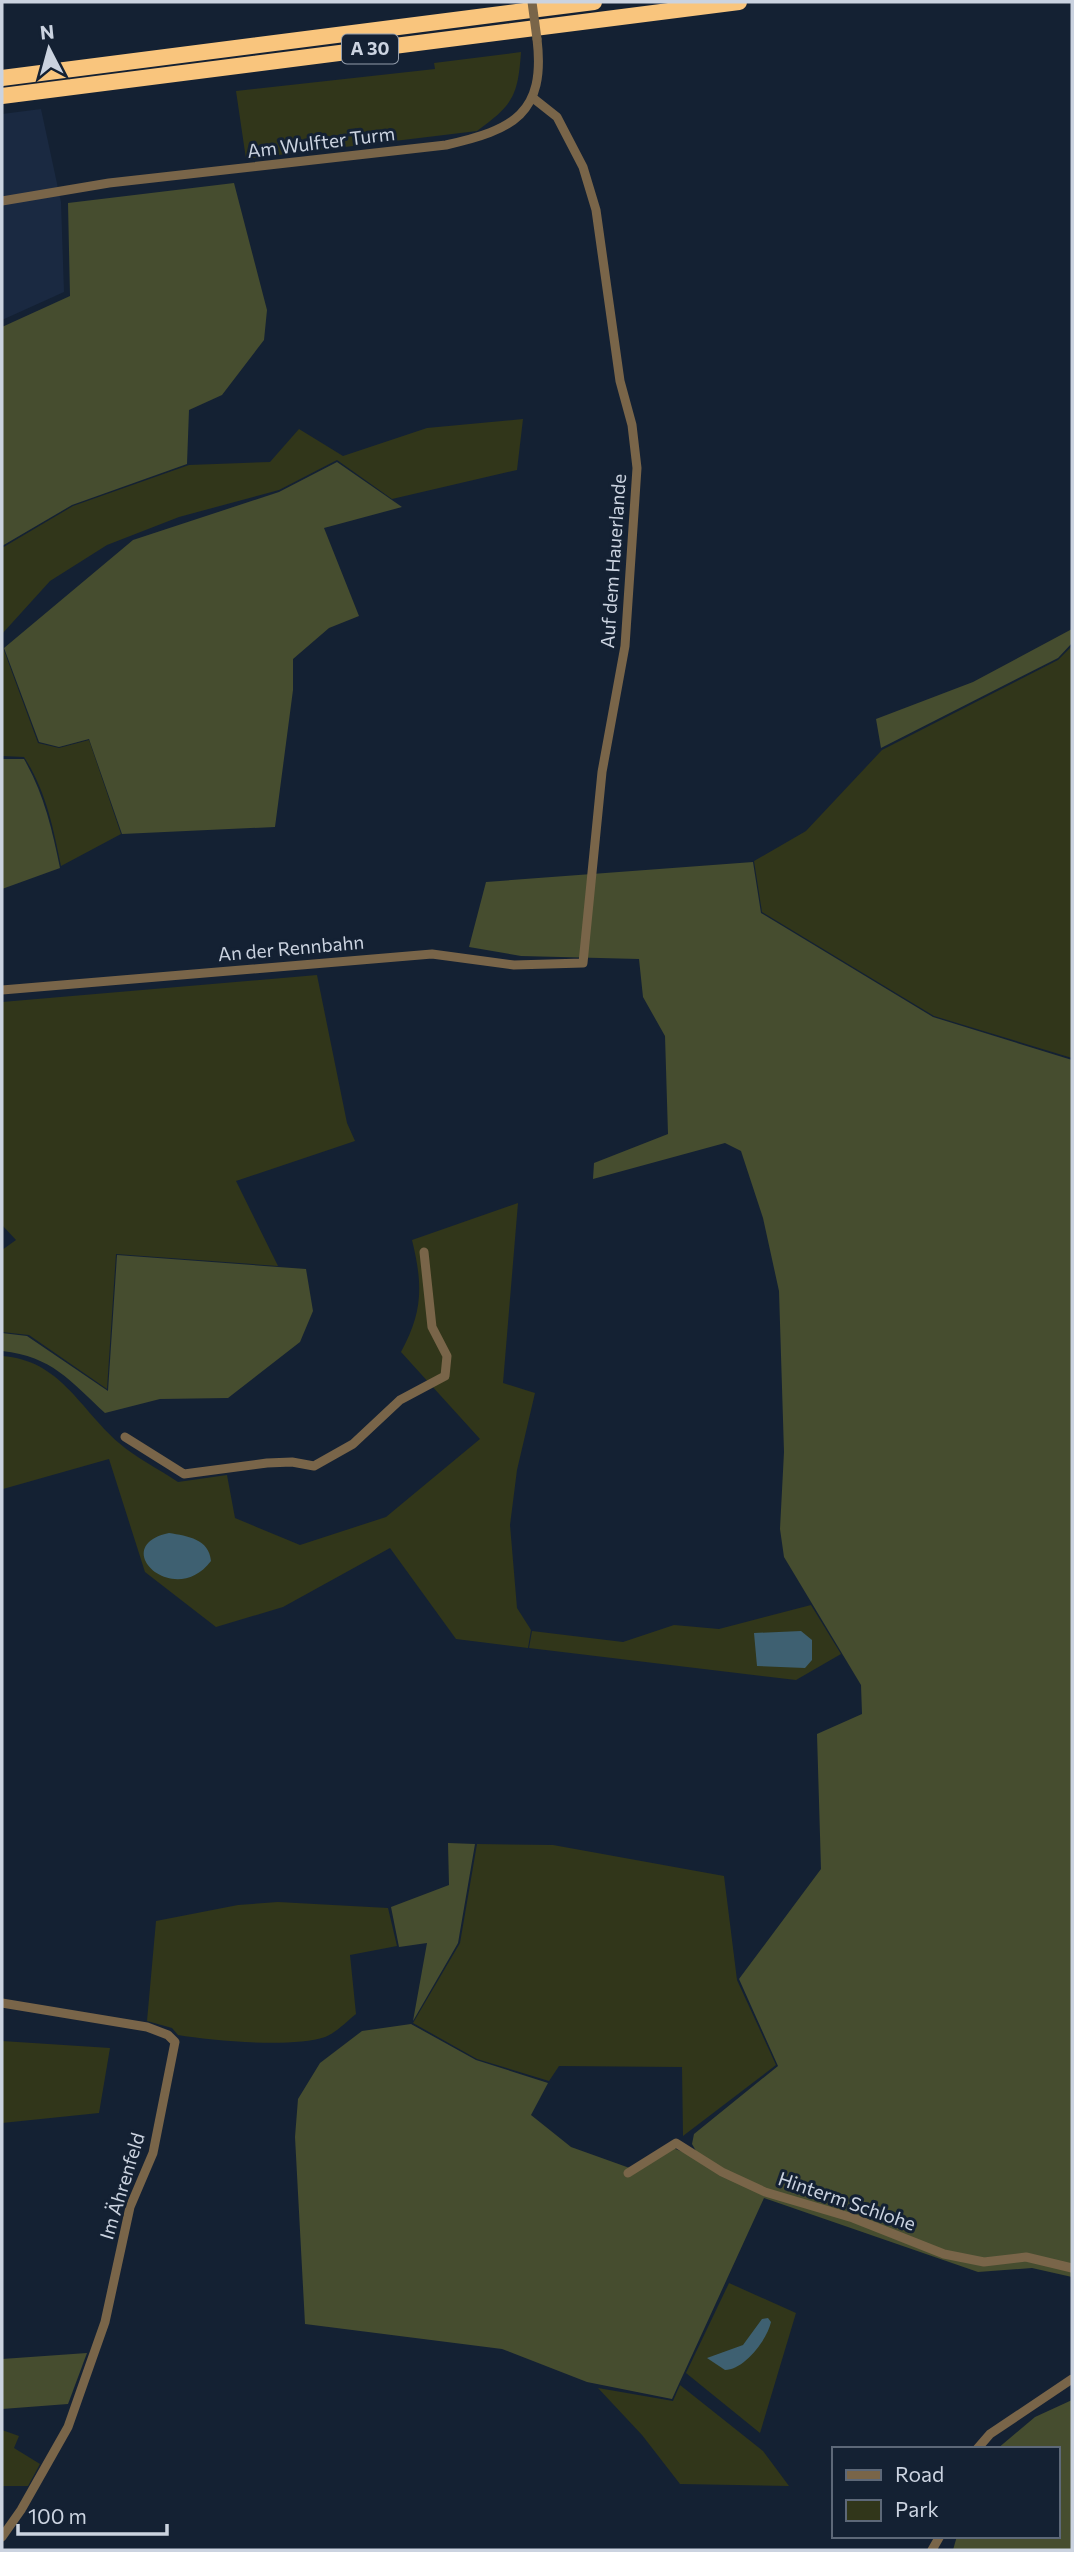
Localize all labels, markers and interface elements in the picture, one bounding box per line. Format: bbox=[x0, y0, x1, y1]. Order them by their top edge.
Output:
north arrow bbox=[14, 14, 84, 84]
text: N bbox=[39, 19, 55, 44]
road number: A 30 bbox=[342, 34, 398, 64]
street label: Am Wulfter Turm bbox=[246, 121, 396, 162]
street label: Auf dem Hauerlande bbox=[595, 473, 630, 649]
street label: An der Rennbahn bbox=[217, 930, 365, 965]
street label: Im Ährenfeld bbox=[94, 2130, 149, 2242]
street label: Hinterm Schlohe bbox=[775, 2166, 919, 2235]
legend bbox=[832, 2447, 1060, 2538]
text: Road bbox=[895, 2461, 944, 2486]
scale bar bbox=[18, 2492, 166, 2536]
text: Park bbox=[895, 2496, 939, 2521]
text: 100 m bbox=[28, 2503, 87, 2528]

